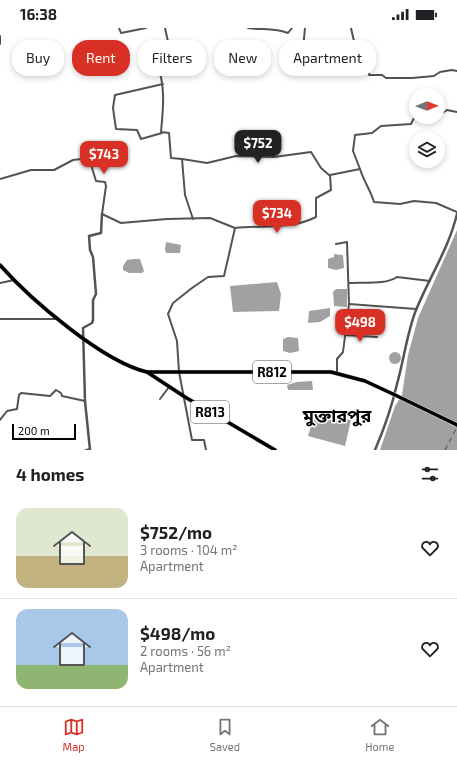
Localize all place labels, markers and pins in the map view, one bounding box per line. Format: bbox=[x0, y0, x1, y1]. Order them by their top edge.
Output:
pin: $752 bbox=[234, 130, 282, 164]
pin: $743 bbox=[80, 141, 128, 175]
pin: $734 bbox=[253, 200, 301, 234]
pin: $498 bbox=[336, 309, 384, 343]

